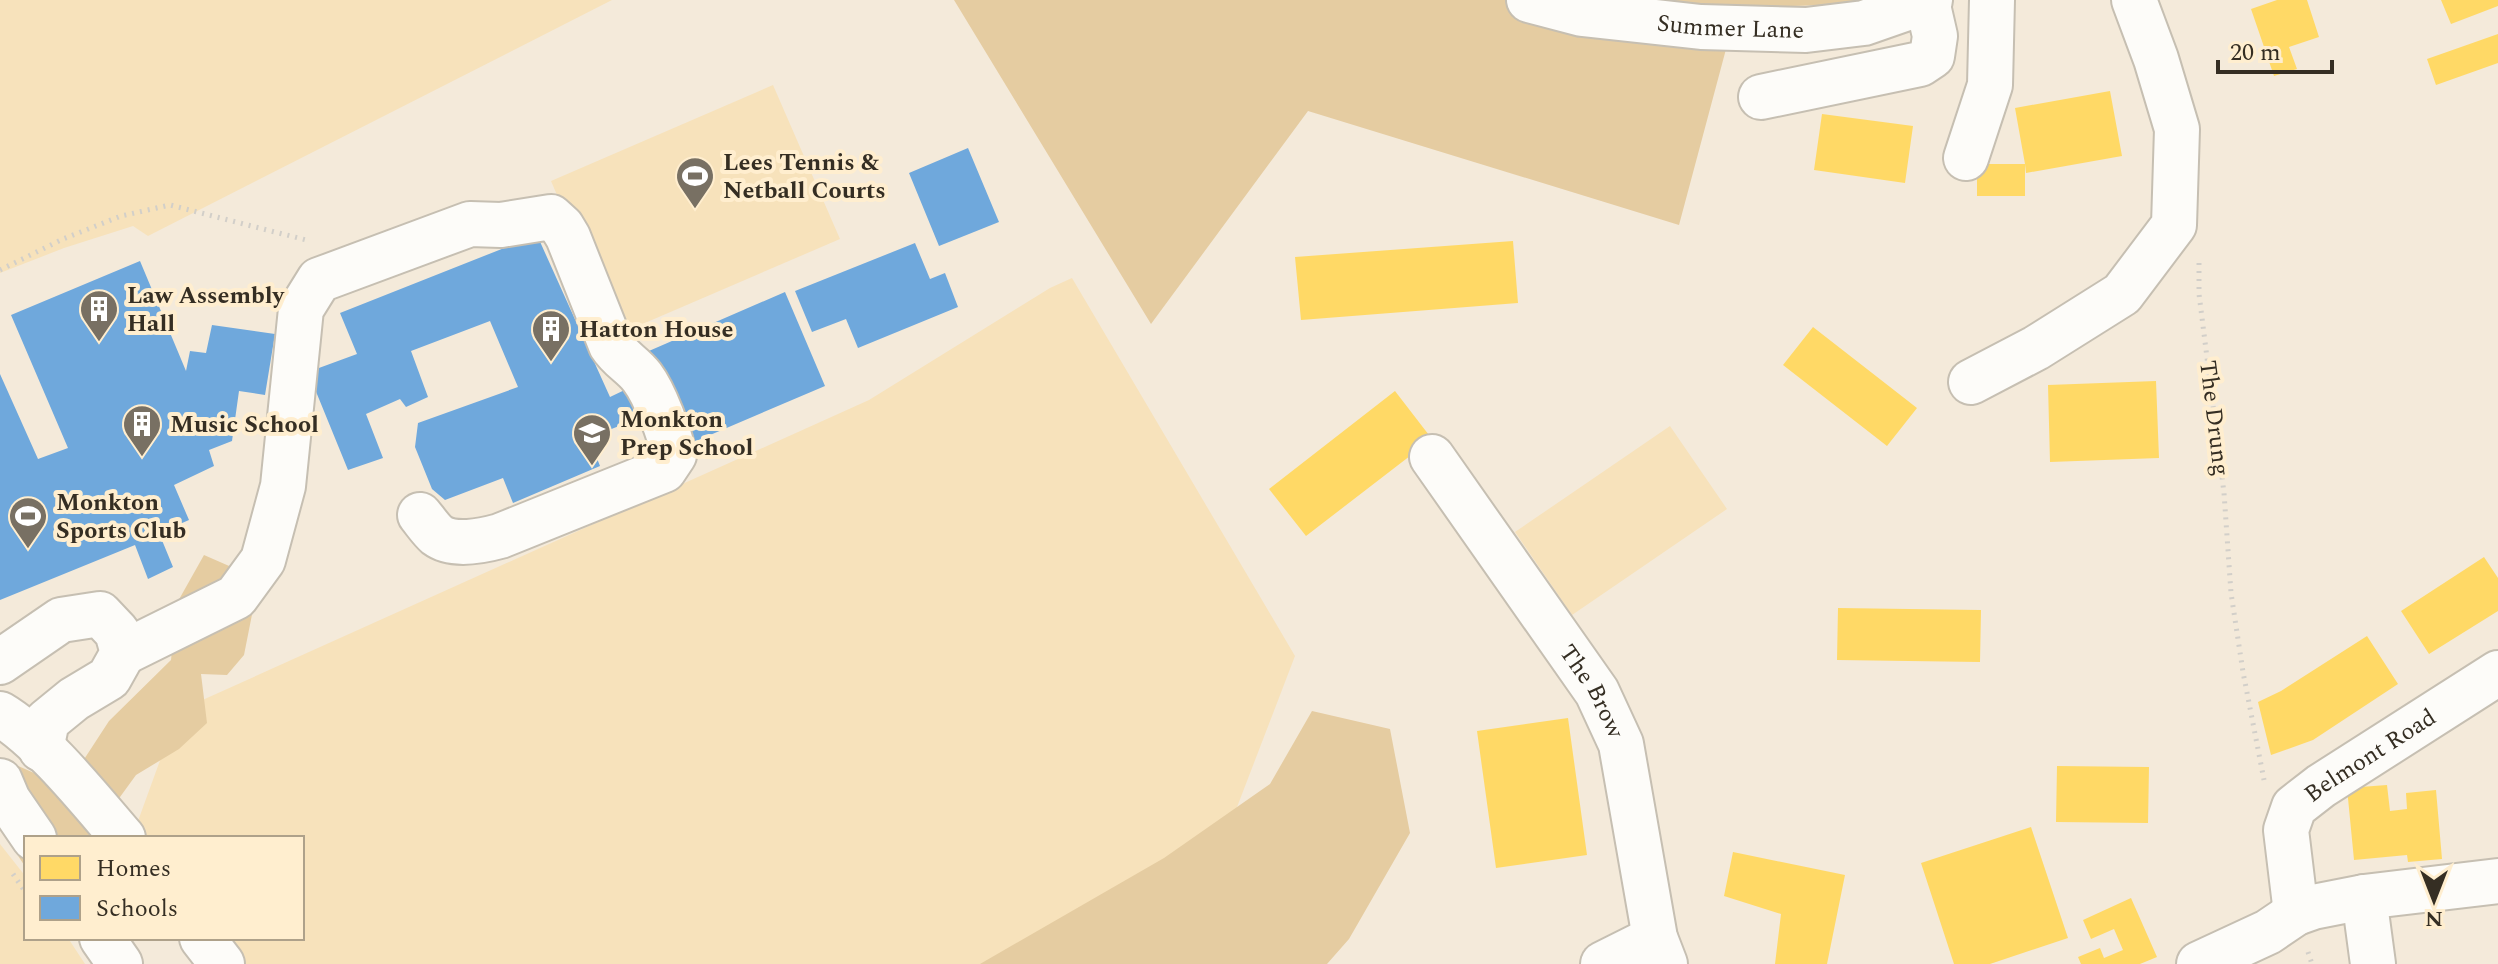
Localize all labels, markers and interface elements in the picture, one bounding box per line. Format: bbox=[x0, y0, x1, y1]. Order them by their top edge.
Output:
street label: Summer Lane bbox=[1655, 5, 1805, 49]
scale bar bbox=[2218, 24, 2332, 74]
text: 20 m bbox=[2230, 35, 2281, 71]
place label: Lees Tennis & Netball Courts bbox=[723, 145, 886, 209]
sports icon: Lees Tennis & Netball Courts bbox=[674, 155, 716, 210]
place label: Law Assembly Hall bbox=[127, 278, 286, 342]
building icon: Law Assembly Hall bbox=[78, 288, 120, 343]
building icon: Hatton House bbox=[530, 308, 572, 363]
place label: Hatton House bbox=[579, 312, 734, 348]
street label: The Drung bbox=[2189, 358, 2239, 478]
place label: Monkton Prep School bbox=[620, 402, 754, 466]
building icon: Music School bbox=[121, 403, 163, 458]
place label: Music School bbox=[170, 407, 319, 443]
school or university icon: Monkton Prep School bbox=[571, 412, 613, 467]
place label: Monkton Sports Club bbox=[56, 485, 186, 549]
sports icon: Monkton Sports Club bbox=[7, 495, 49, 550]
street label: The Brow bbox=[1550, 637, 1633, 745]
street label: Belmont Road bbox=[2297, 700, 2444, 812]
legend bbox=[24, 836, 304, 940]
text: Homes bbox=[96, 851, 171, 887]
north arrow bbox=[2394, 860, 2474, 940]
text: Schools bbox=[96, 891, 178, 927]
text: N bbox=[2425, 902, 2443, 935]

